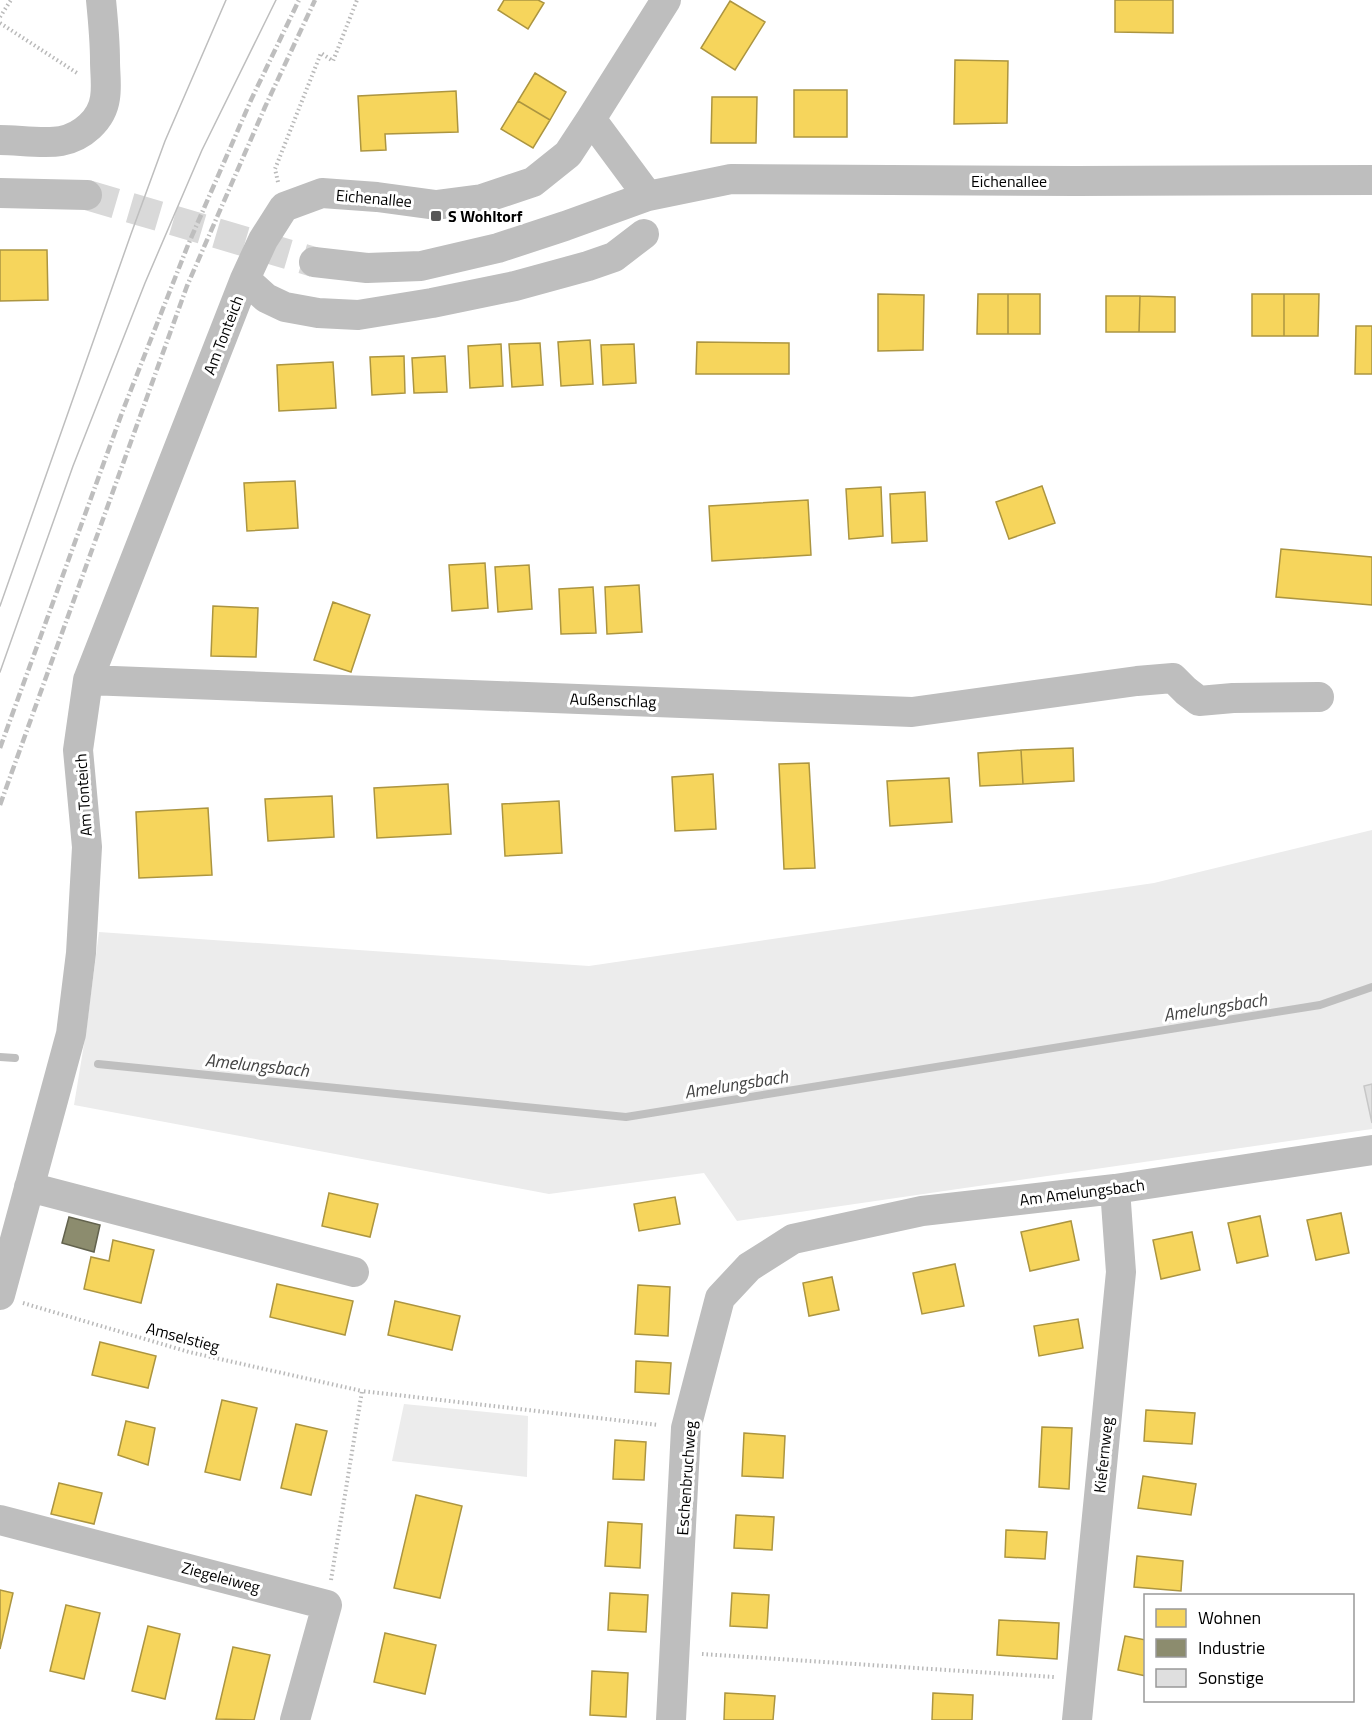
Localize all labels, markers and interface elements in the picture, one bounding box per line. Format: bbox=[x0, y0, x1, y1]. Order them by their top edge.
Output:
street label: Eichenallee bbox=[971, 169, 1047, 193]
street label: Eichenallee bbox=[335, 183, 413, 213]
place label: S Wohltorf bbox=[448, 204, 523, 228]
marker: S Wohltorf bbox=[429, 209, 443, 223]
street label: Am Tonteich bbox=[197, 292, 249, 378]
street label: Außenschlag bbox=[569, 686, 657, 714]
street label: Am Tonteich bbox=[68, 753, 98, 837]
water label: Amelungsbach bbox=[1161, 985, 1270, 1029]
water label: Amelungsbach bbox=[204, 1046, 311, 1084]
water label: Amelungsbach bbox=[682, 1062, 791, 1106]
street label: Am Amelungsbach bbox=[1018, 1172, 1146, 1212]
street label: Amselstieg bbox=[144, 1316, 222, 1358]
street label: Kiefernweg bbox=[1087, 1416, 1119, 1494]
street label: Eschenbruchweg bbox=[670, 1420, 702, 1536]
street label: Ziegeleiweg bbox=[179, 1555, 263, 1599]
legend bbox=[1144, 1594, 1354, 1702]
text: Wohnen bbox=[1198, 1604, 1261, 1631]
text: Industrie bbox=[1198, 1634, 1265, 1661]
text: Sonstige bbox=[1198, 1664, 1264, 1691]

